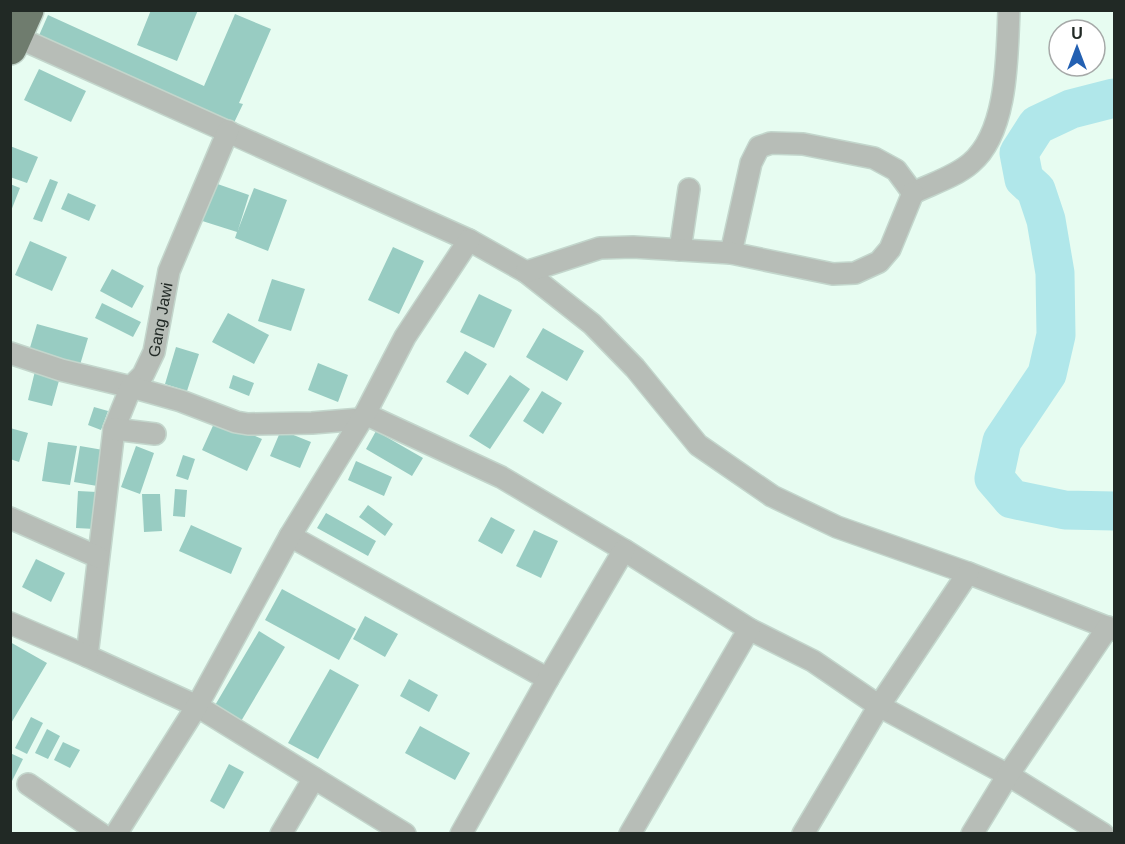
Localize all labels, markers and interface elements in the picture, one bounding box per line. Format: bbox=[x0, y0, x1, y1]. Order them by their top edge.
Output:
north arrow bbox=[1047, 18, 1107, 78]
text: U bbox=[1071, 25, 1083, 42]
street label: Gang Jawi bbox=[145, 281, 175, 359]

